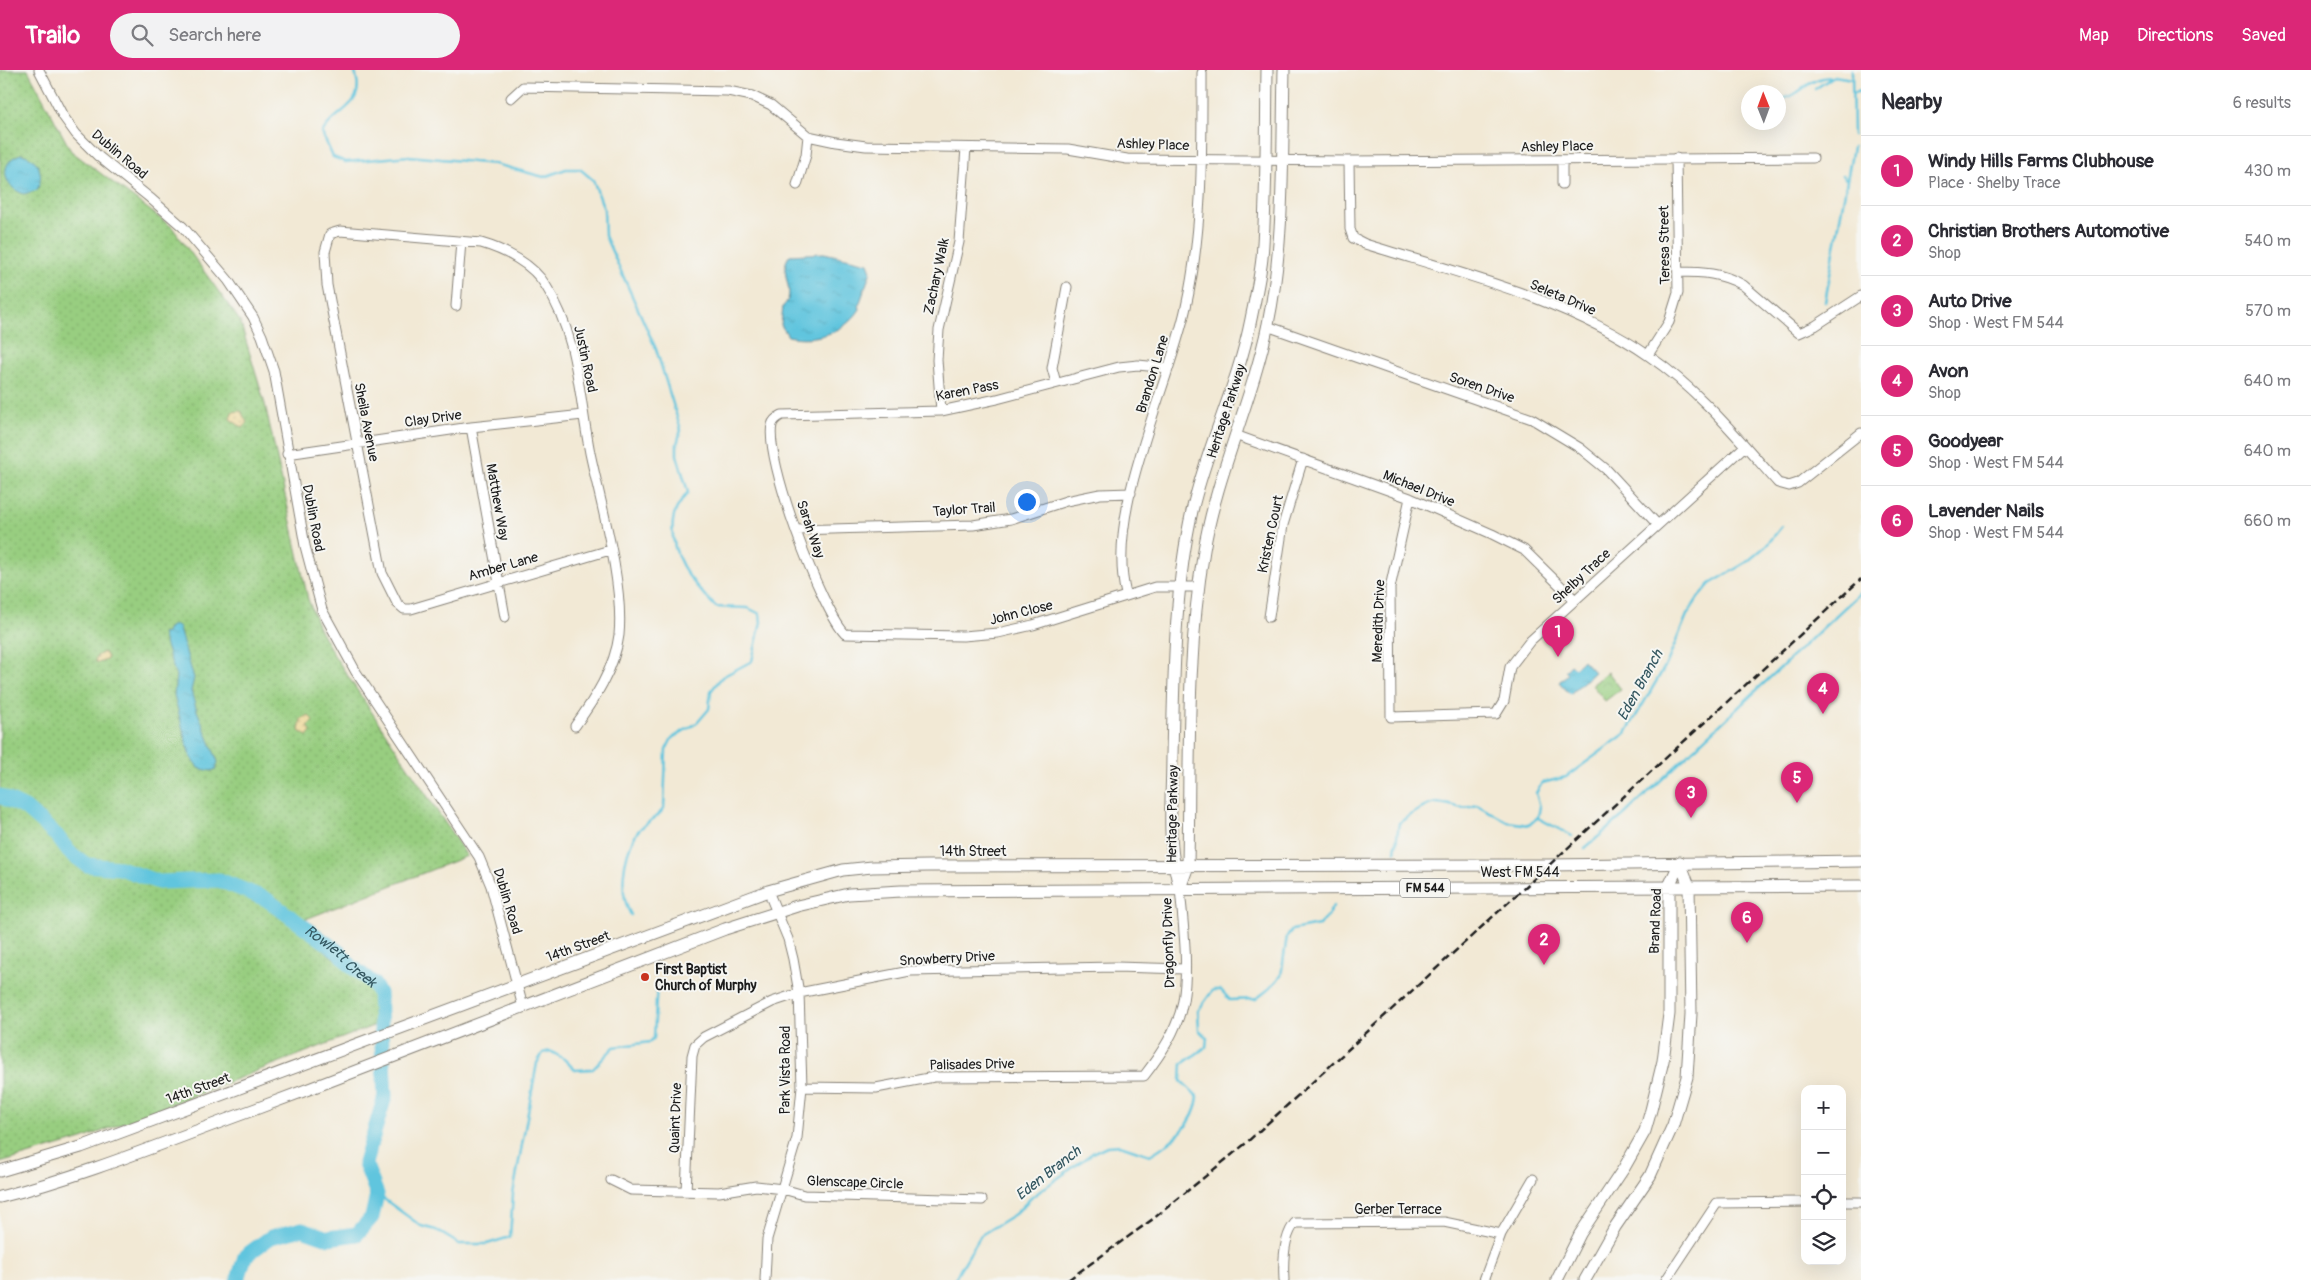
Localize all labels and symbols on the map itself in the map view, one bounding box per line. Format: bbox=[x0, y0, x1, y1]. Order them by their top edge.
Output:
north arrow bbox=[1741, 85, 1786, 130]
street label: Dublin Road bbox=[88, 126, 151, 183]
street label: Ashley Place bbox=[1116, 135, 1190, 154]
street label: Ashley Place bbox=[1520, 137, 1594, 156]
street label: Teresa Street bbox=[1655, 205, 1674, 285]
street label: Zachary Walk bbox=[920, 236, 953, 316]
street label: Seleta Drive bbox=[1527, 276, 1599, 319]
street label: Justin Road bbox=[570, 324, 601, 394]
street label: Brandon Lane bbox=[1133, 333, 1172, 415]
street label: Heritage Parkway bbox=[1203, 362, 1250, 461]
street label: Soren Drive bbox=[1447, 368, 1517, 407]
street label: Karen Pass bbox=[934, 376, 1001, 405]
street label: Sheila Avenue bbox=[351, 381, 383, 463]
street label: Clay Drive bbox=[403, 406, 463, 431]
street label: Matthew Way bbox=[482, 462, 513, 542]
street label: Michael Drive bbox=[1380, 466, 1457, 511]
street label: Dublin Road bbox=[299, 483, 328, 553]
your location bbox=[1014, 489, 1040, 515]
street label: Kristen Court bbox=[1254, 493, 1287, 575]
street label: Sarah Way bbox=[793, 498, 828, 560]
street label: Taylor Trail bbox=[932, 499, 996, 520]
street label: Shelby Trace bbox=[1549, 545, 1614, 608]
street label: Amber Lane bbox=[466, 548, 540, 585]
street label: Meredith Drive bbox=[1369, 579, 1388, 663]
street label: John Close bbox=[988, 596, 1055, 629]
pin: 1 bbox=[1542, 616, 1574, 657]
water label: Eden Branch bbox=[1613, 646, 1668, 724]
pin: 4 bbox=[1807, 673, 1839, 714]
pin: 5 bbox=[1781, 762, 1813, 803]
street label: Heritage Parkway bbox=[1163, 765, 1182, 863]
pin: 3 bbox=[1675, 777, 1707, 818]
street label: 14th Street bbox=[940, 843, 1007, 860]
street label: West FM 544 bbox=[1480, 864, 1560, 881]
street label: Dublin Road bbox=[489, 866, 526, 936]
road number: FM 544 bbox=[1400, 878, 1450, 898]
street label: Brand Road bbox=[1646, 888, 1665, 954]
street label: Dragonfly Drive bbox=[1158, 897, 1179, 989]
pin: 6 bbox=[1731, 902, 1763, 943]
water label: Rowlett Creek bbox=[301, 921, 381, 993]
pin: 2 bbox=[1528, 924, 1560, 965]
street label: 14th Street bbox=[544, 927, 613, 966]
street label: Snowberry Drive bbox=[899, 947, 995, 969]
place label: First Baptist Church of Murphy bbox=[655, 961, 756, 994]
marker: First Baptist Church of Murphy bbox=[639, 971, 651, 983]
street label: Park Vista Road bbox=[777, 1025, 794, 1114]
street label: Palisades Drive bbox=[929, 1055, 1015, 1074]
street label: 14th Street bbox=[164, 1069, 233, 1108]
street label: Quaint Drive bbox=[666, 1082, 685, 1154]
water label: Eden Branch bbox=[1012, 1141, 1086, 1205]
street label: Glenscape Circle bbox=[806, 1172, 904, 1193]
street label: Gerber Terrace bbox=[1354, 1201, 1442, 1218]

